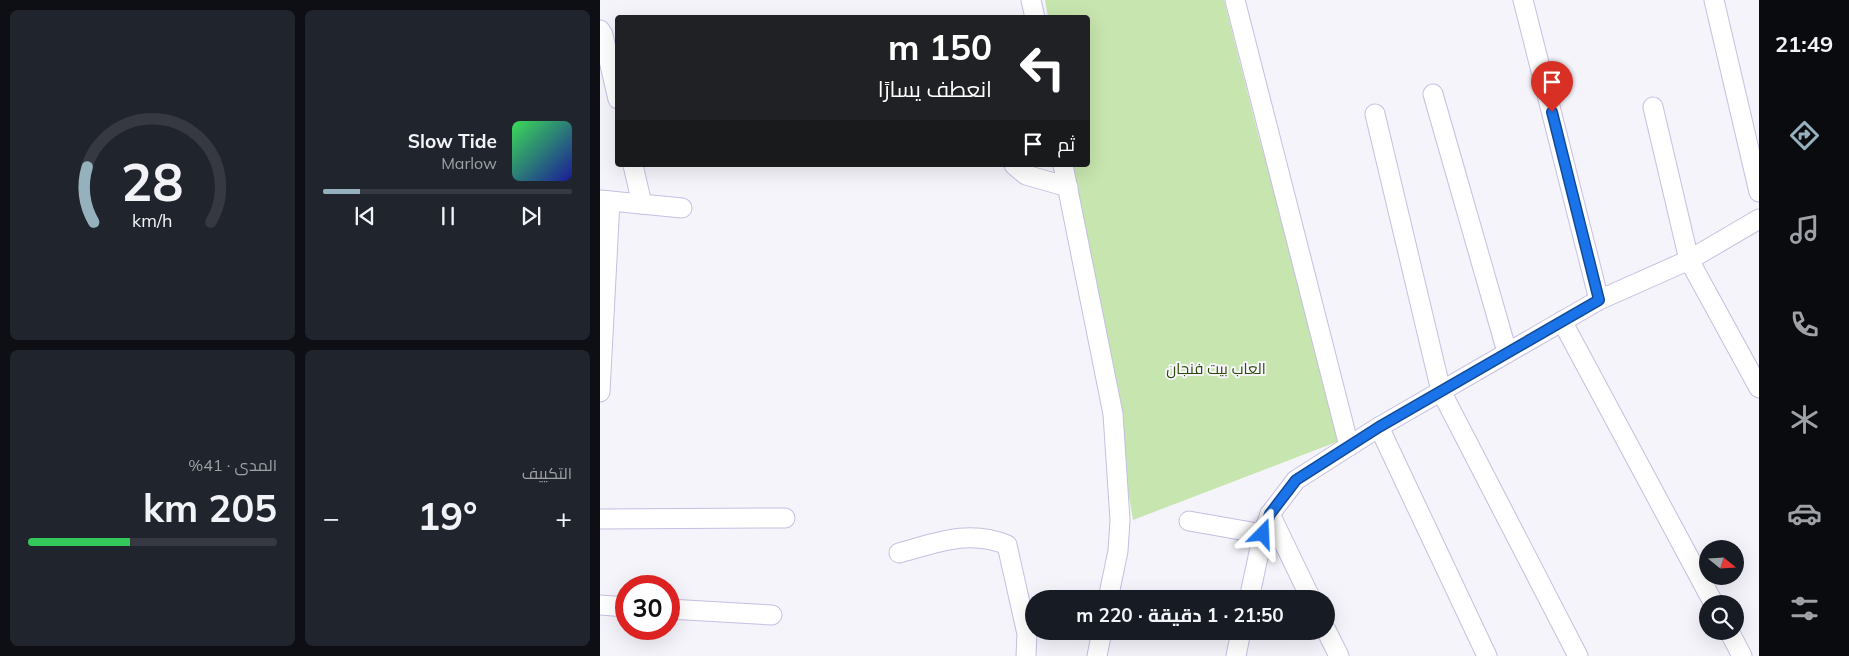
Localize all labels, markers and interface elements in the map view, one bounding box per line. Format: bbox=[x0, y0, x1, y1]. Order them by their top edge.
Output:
text: 150 m bbox=[888, 25, 992, 69]
text: 21:49 bbox=[1775, 30, 1833, 58]
icon: left bbox=[1010, 35, 1075, 100]
pin bbox=[1531, 61, 1573, 112]
icon: arrive bbox=[1538, 68, 1566, 96]
text: انعطف يسارًا bbox=[878, 75, 992, 103]
icon: directions bbox=[1787, 118, 1822, 153]
text: Slow Tide bbox=[408, 129, 497, 153]
icon: arrive bbox=[1019, 130, 1047, 158]
text: ثم bbox=[1057, 132, 1075, 156]
text: 28 bbox=[121, 149, 184, 214]
text: Marlow bbox=[441, 153, 497, 173]
icon: previous bbox=[351, 202, 379, 230]
icon: pause bbox=[434, 202, 462, 230]
icon: next bbox=[517, 202, 545, 230]
text: km/h bbox=[132, 209, 173, 231]
icon: music bbox=[1787, 212, 1822, 247]
icon: phone bbox=[1787, 307, 1822, 342]
park label: العاب بيت فنجان bbox=[1166, 359, 1266, 379]
icon: climate bbox=[1787, 402, 1822, 437]
text: المدى · 41% bbox=[188, 455, 277, 475]
text: التكييف bbox=[522, 463, 572, 483]
text: 205 km bbox=[143, 484, 277, 532]
text: 19° bbox=[417, 492, 478, 540]
icon: car bbox=[1787, 496, 1822, 531]
text: − bbox=[323, 500, 340, 535]
text: + bbox=[555, 500, 572, 535]
position arrow bbox=[1236, 507, 1288, 559]
north arrow bbox=[1699, 540, 1744, 585]
map controls bbox=[1699, 540, 1744, 640]
speed limit sign: 30 bbox=[615, 575, 680, 640]
icon: filters bbox=[1787, 591, 1822, 626]
button: search bbox=[1699, 595, 1744, 640]
text: 21:50 · 1 دقيقة · 220 m bbox=[1076, 603, 1284, 627]

